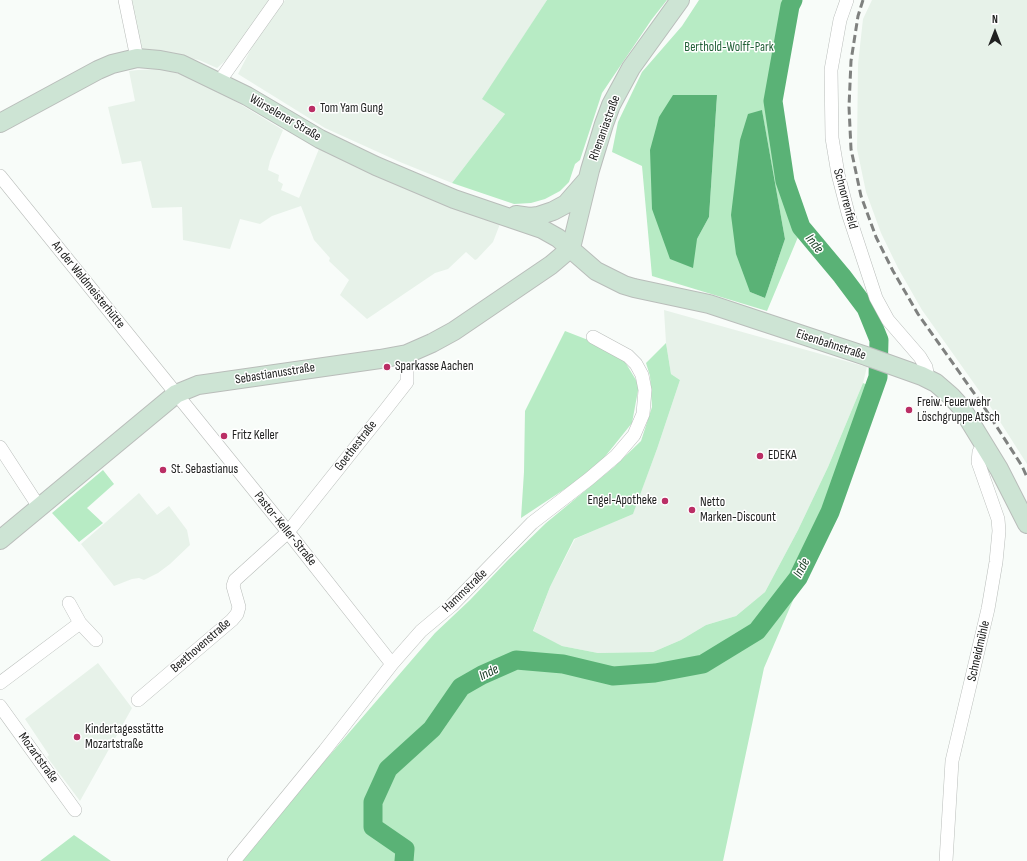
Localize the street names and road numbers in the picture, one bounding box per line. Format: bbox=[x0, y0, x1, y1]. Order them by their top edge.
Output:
street label: Würselener Straße bbox=[246, 91, 324, 145]
street label: Rhenaniastraße bbox=[586, 93, 624, 163]
street label: Schnorrenfeld bbox=[829, 167, 861, 231]
street label: An der Waldmeisterhütte bbox=[48, 238, 128, 332]
street label: Eisenbahnstraße bbox=[794, 326, 868, 364]
street label: Sebastianusstraße bbox=[234, 360, 316, 388]
street label: Goethestraße bbox=[331, 418, 381, 474]
street label: Pastor-Keller-Straße bbox=[250, 489, 320, 569]
street label: Hammstraße bbox=[439, 566, 491, 616]
street label: Beethovenstraße bbox=[168, 616, 234, 676]
street label: Schneidmühle bbox=[964, 619, 994, 683]
street label: Mozartstraße bbox=[15, 730, 61, 786]

